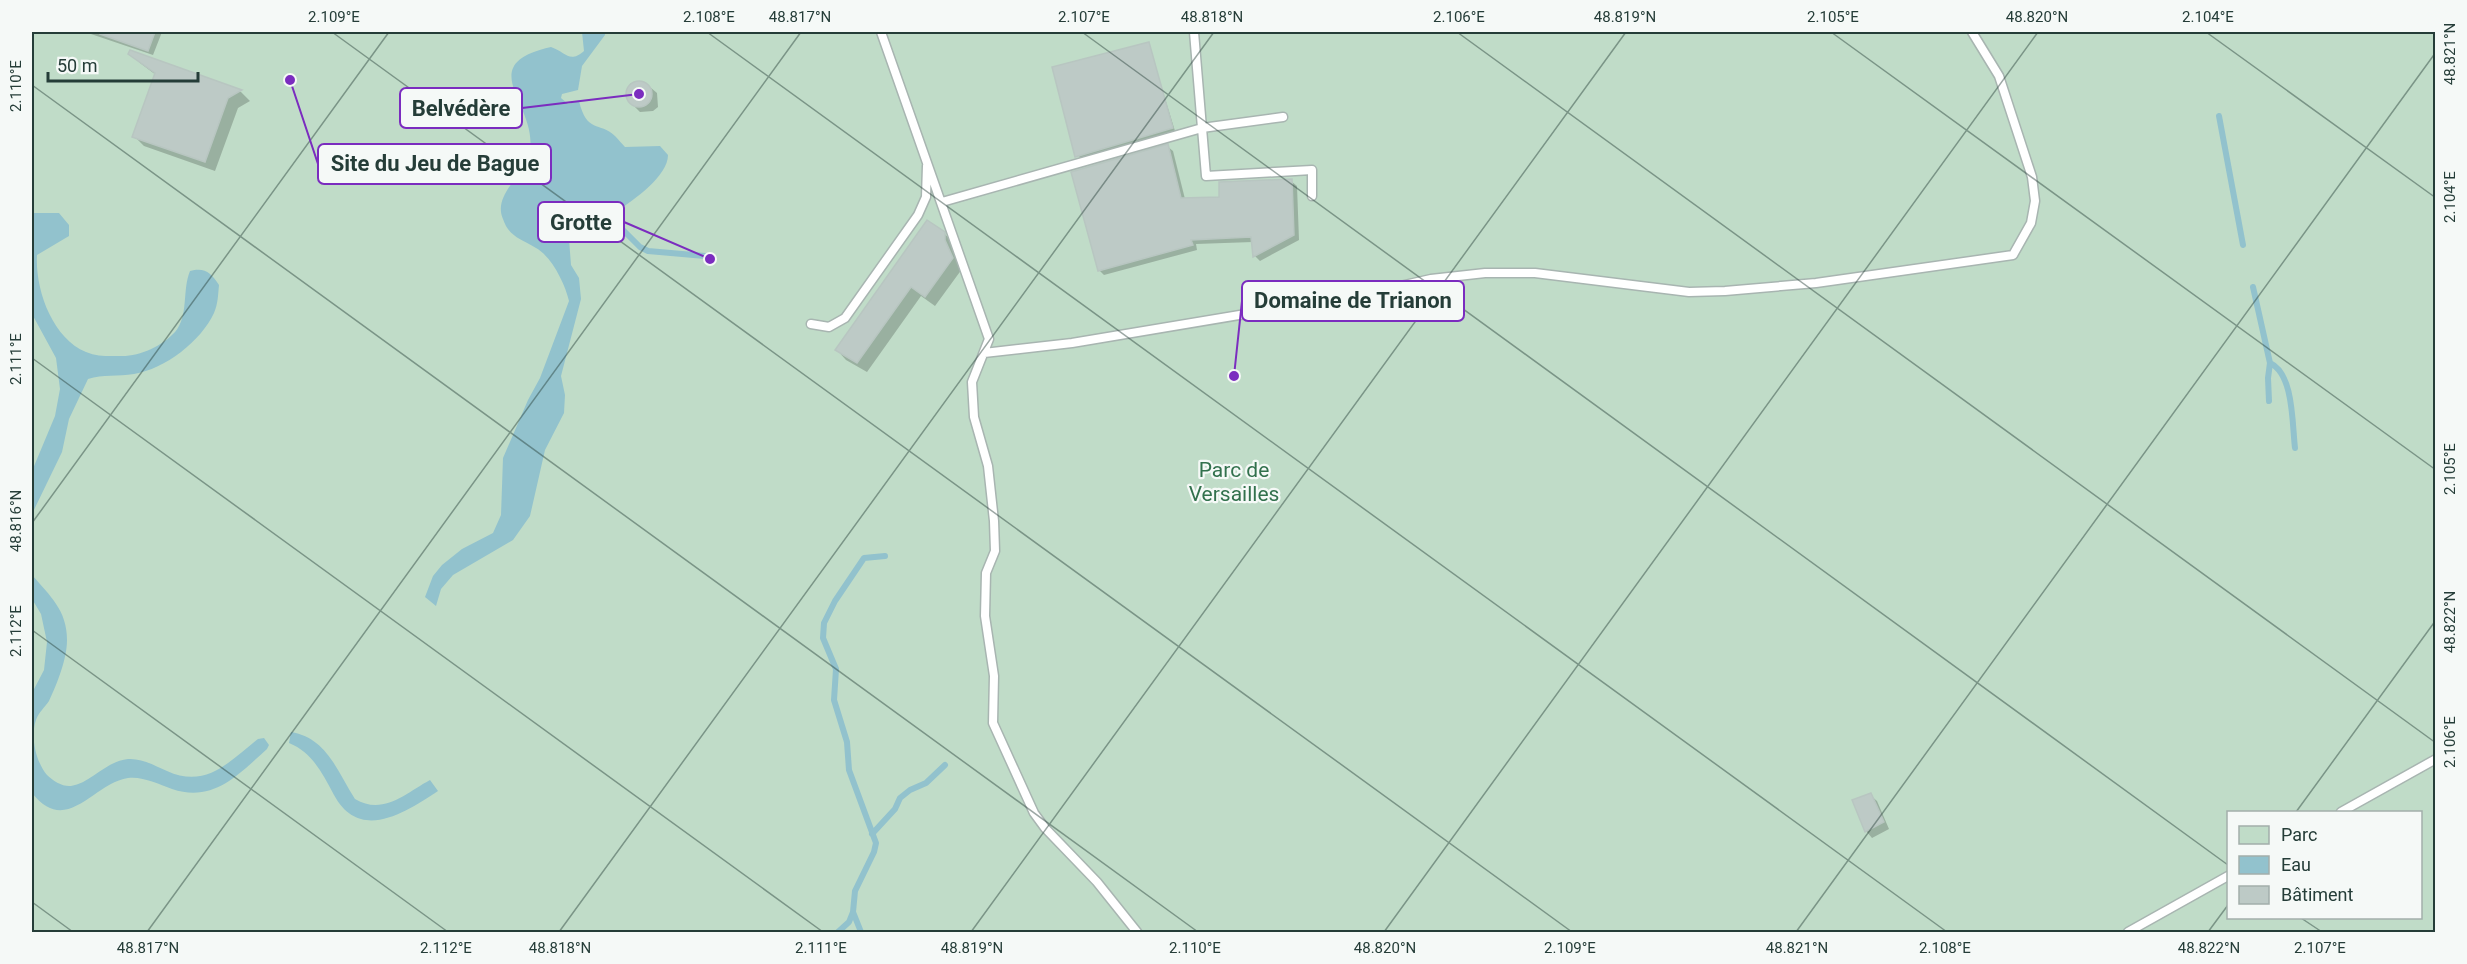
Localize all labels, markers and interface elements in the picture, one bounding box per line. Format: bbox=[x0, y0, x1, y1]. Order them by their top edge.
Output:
text: 2.109°E bbox=[308, 8, 360, 26]
text: 2.108°E bbox=[683, 8, 735, 26]
text: 48.817°N bbox=[769, 8, 831, 26]
text: 2.107°E bbox=[1058, 8, 1110, 26]
text: 48.818°N bbox=[1181, 8, 1243, 26]
text: 2.106°E bbox=[1433, 8, 1485, 26]
text: 48.819°N bbox=[1594, 8, 1656, 26]
text: 2.105°E bbox=[1807, 8, 1859, 26]
text: 48.820°N bbox=[2006, 8, 2068, 26]
text: 2.104°E bbox=[2182, 8, 2234, 26]
text: 48.821°N bbox=[2441, 23, 2459, 85]
scale bar bbox=[48, 45, 198, 83]
text: 50 m bbox=[57, 55, 97, 76]
text: 2.110°E bbox=[7, 60, 25, 112]
callout: Belvédère bbox=[400, 88, 522, 128]
text: Belvédère bbox=[412, 96, 510, 121]
callout: Site du Jeu de Bague bbox=[318, 144, 551, 184]
text: Site du Jeu de Bague bbox=[331, 151, 539, 176]
text: 2.104°E bbox=[2441, 171, 2459, 223]
callout: Grotte bbox=[538, 202, 624, 242]
text: Grotte bbox=[550, 210, 612, 235]
callout: Domaine de Trianon bbox=[1242, 281, 1464, 321]
text: Domaine de Trianon bbox=[1254, 288, 1452, 313]
text: 2.111°E bbox=[7, 333, 25, 385]
text: 2.105°E bbox=[2441, 443, 2459, 495]
park label: Parc de Versailles bbox=[1189, 458, 1279, 506]
text: 48.816°N bbox=[7, 490, 25, 552]
text: 48.822°N bbox=[2441, 591, 2459, 653]
text: 2.112°E bbox=[7, 605, 25, 657]
text: 2.106°E bbox=[2441, 716, 2459, 768]
legend bbox=[2227, 811, 2422, 919]
text: Parc bbox=[2281, 824, 2317, 845]
text: Eau bbox=[2281, 854, 2311, 875]
text: Bâtiment bbox=[2281, 884, 2354, 905]
text: 48.817°N bbox=[117, 939, 179, 957]
text: 2.112°E bbox=[420, 939, 472, 957]
text: 48.818°N bbox=[529, 939, 591, 957]
text: 2.111°E bbox=[795, 939, 847, 957]
text: 48.819°N bbox=[941, 939, 1003, 957]
text: 2.110°E bbox=[1169, 939, 1221, 957]
text: 48.820°N bbox=[1354, 939, 1416, 957]
text: 2.109°E bbox=[1544, 939, 1596, 957]
text: 48.821°N bbox=[1766, 939, 1828, 957]
text: 2.108°E bbox=[1919, 939, 1971, 957]
text: 48.822°N bbox=[2178, 939, 2240, 957]
text: 2.107°E bbox=[2294, 939, 2346, 957]

